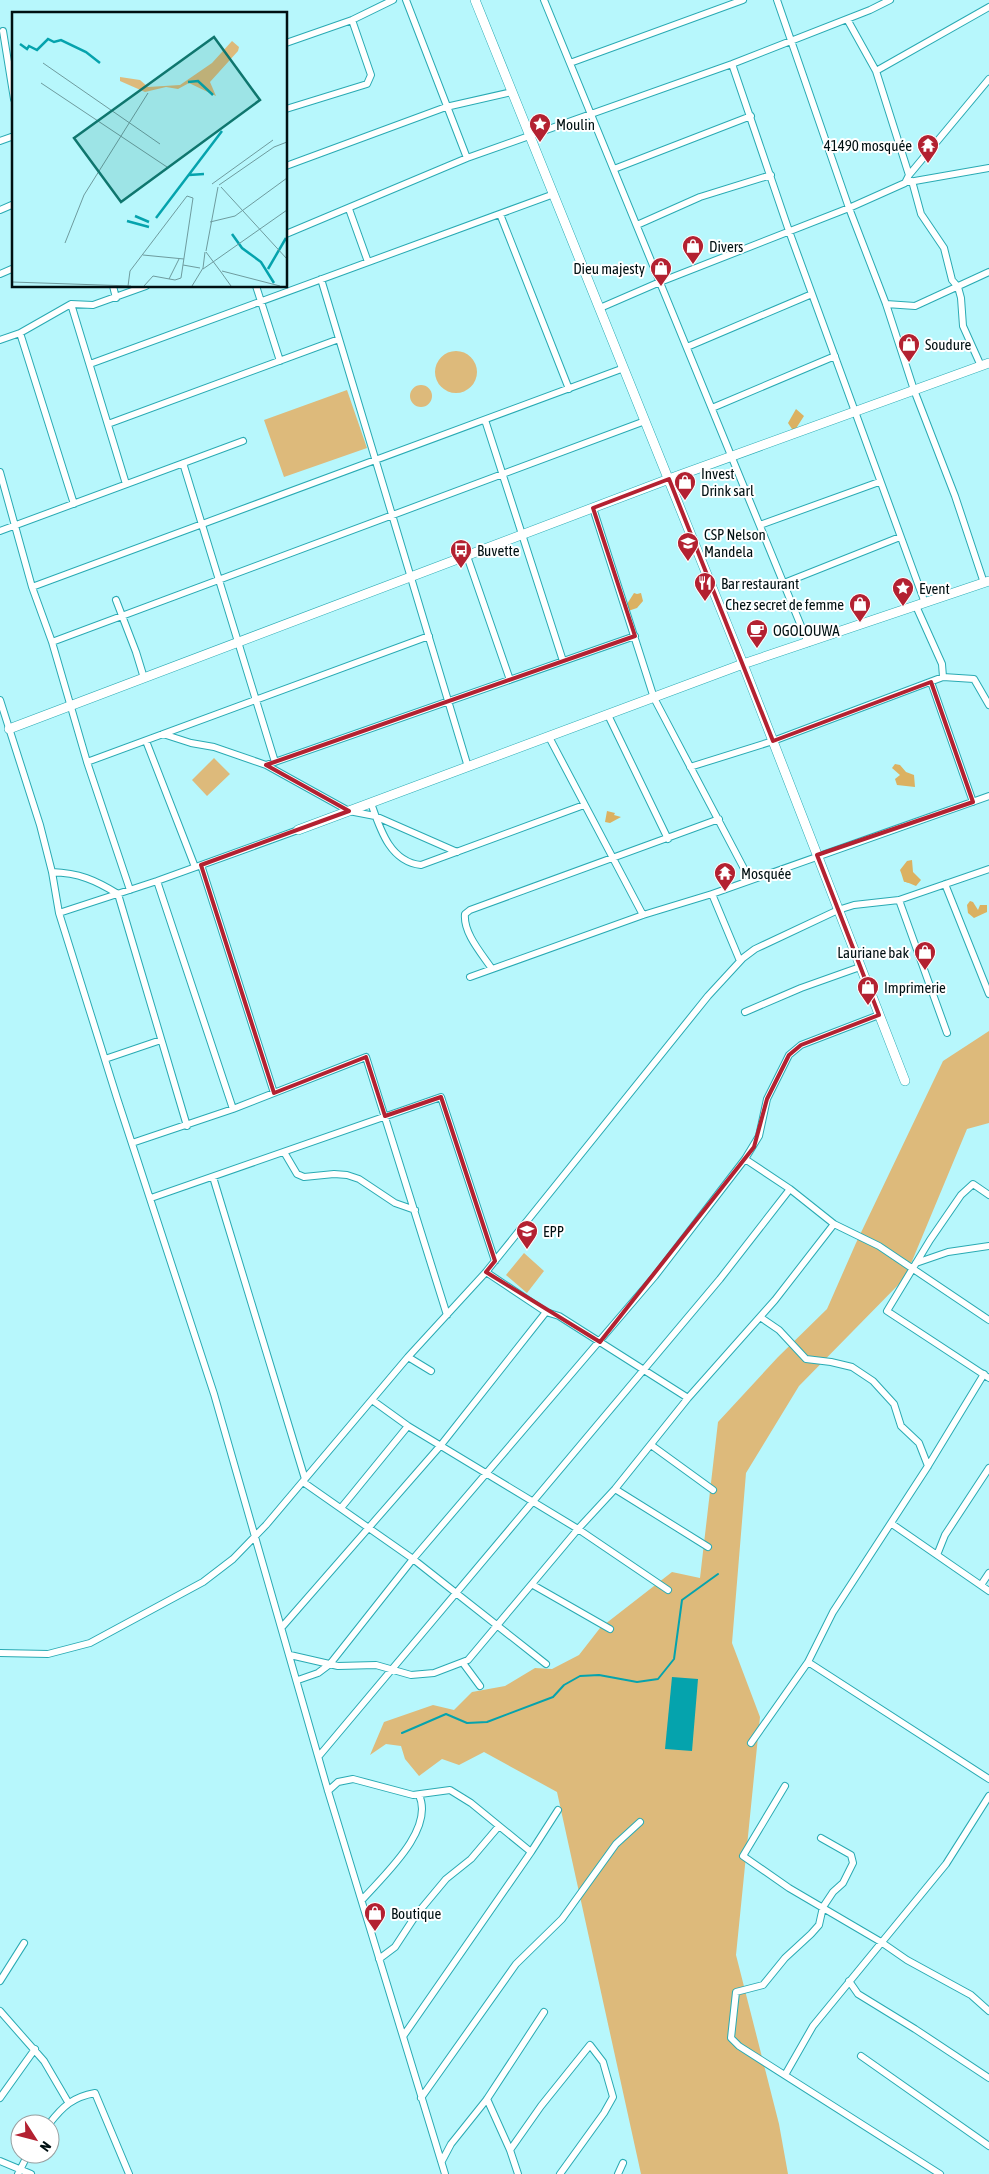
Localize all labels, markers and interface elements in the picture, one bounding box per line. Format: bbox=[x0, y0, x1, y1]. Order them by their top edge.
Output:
inset map bbox=[12, 12, 288, 288]
place icon: Moulin bbox=[528, 112, 552, 143]
place label: Moulin bbox=[556, 116, 595, 133]
temple icon: 41490 mosquée bbox=[916, 133, 940, 164]
place label: 41490 mosquée bbox=[824, 137, 912, 154]
shop icon: Divers bbox=[681, 234, 705, 265]
place label: Divers bbox=[709, 238, 743, 255]
shop icon: Dieu majesty bbox=[649, 256, 673, 287]
place label: Dieu majesty bbox=[573, 260, 645, 277]
shop icon: Soudure bbox=[897, 332, 921, 363]
place label: Soudure bbox=[925, 336, 971, 353]
place label: Invest Drink sarl bbox=[701, 465, 754, 499]
shop icon: Invest Drink sarl bbox=[673, 470, 697, 501]
place label: CSP Nelson Mandela bbox=[704, 526, 766, 560]
school or university icon: CSP Nelson Mandela bbox=[676, 531, 700, 562]
bus stop icon: Buvette bbox=[449, 538, 473, 569]
place label: Buvette bbox=[477, 542, 520, 559]
restaurant icon: Bar restaurant bbox=[693, 571, 717, 602]
place label: Bar restaurant bbox=[721, 575, 799, 592]
place icon: Event bbox=[891, 576, 915, 607]
place label: Event bbox=[919, 580, 950, 597]
shop icon: Chez secret de femme bbox=[848, 592, 872, 623]
place label: Chez secret de femme bbox=[725, 596, 844, 613]
cafe icon: OGOLOUWA bbox=[745, 618, 769, 649]
place label: OGOLOUWA bbox=[773, 622, 840, 639]
temple icon: Mosquée bbox=[713, 861, 737, 892]
place label: Mosquée bbox=[741, 865, 791, 882]
shop icon: Lauriane bak bbox=[913, 940, 937, 971]
place label: Lauriane bak bbox=[837, 944, 909, 961]
shop icon: Imprimerie bbox=[856, 975, 880, 1006]
place label: Imprimerie bbox=[884, 979, 946, 996]
school or university icon: EPP bbox=[515, 1219, 539, 1250]
place label: EPP bbox=[543, 1223, 564, 1240]
shop icon: Boutique bbox=[363, 1901, 387, 1932]
place label: Boutique bbox=[391, 1905, 442, 1922]
north arrow bbox=[10, 2114, 60, 2164]
text: N bbox=[37, 2139, 54, 2155]

